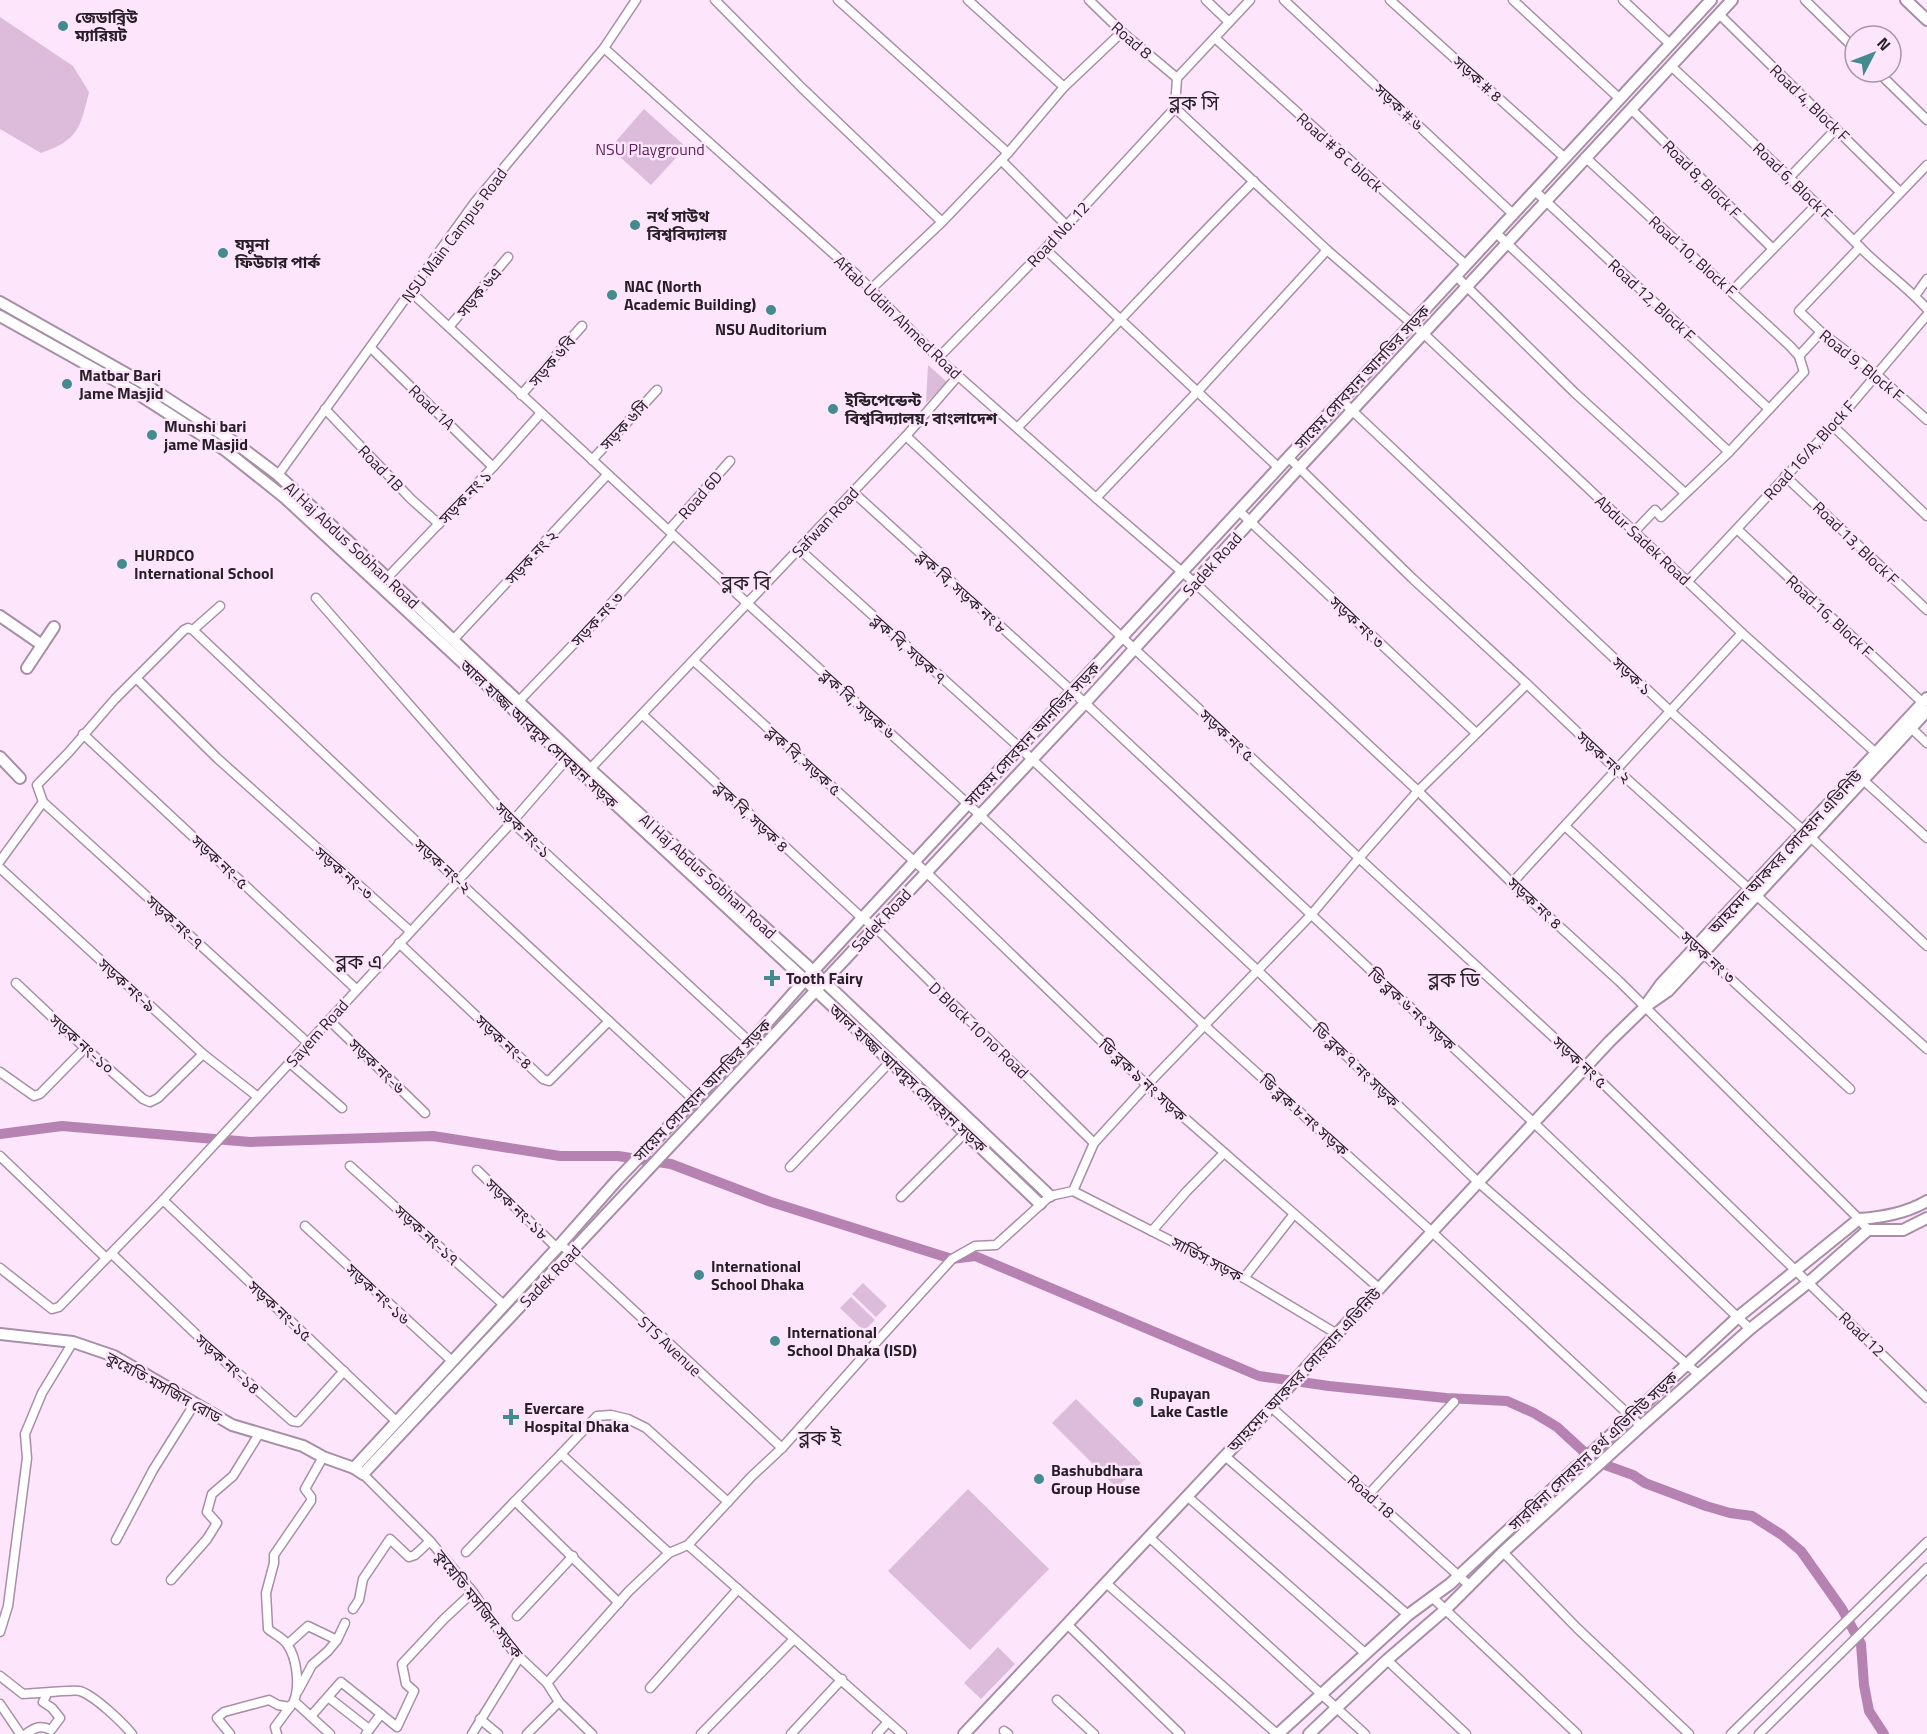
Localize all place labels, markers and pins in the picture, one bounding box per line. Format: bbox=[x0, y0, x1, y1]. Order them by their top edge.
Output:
place label: জেডাব্লিউ ম্যারিয়ট bbox=[74, 5, 138, 47]
marker: জেডাব্লিউ ম্যারিয়ট bbox=[56, 19, 70, 33]
place label: নর্থ সাউথ বিশ্ববিদ্যালয় bbox=[646, 204, 728, 246]
marker: নর্থ সাউথ বিশ্ববিদ্যালয় bbox=[628, 218, 642, 232]
place label: যমুনা ফিউচার পার্ক bbox=[234, 232, 321, 274]
marker: যমুনা ফিউচার পার্ক bbox=[216, 246, 230, 260]
place label: NAC (North Academic Building) bbox=[624, 274, 756, 316]
marker: NAC (North Academic Building) bbox=[605, 288, 619, 302]
marker: NSU Auditorium bbox=[764, 303, 778, 317]
place label: NSU Auditorium bbox=[715, 317, 827, 341]
place label: Matbar Bari Jame Masjid bbox=[79, 363, 164, 405]
marker: Matbar Bari Jame Masjid bbox=[60, 377, 74, 391]
place label: ইন্ডিপেন্ডেন্ট বিশ্ববিদ্যালয়, বাংলাদেশ bbox=[844, 388, 998, 430]
marker: ইন্ডিপেন্ডেন্ট বিশ্ববিদ্যালয়, বাংলাদেশ bbox=[826, 402, 840, 416]
place label: Munshi bari jame Masjid bbox=[163, 414, 248, 456]
marker: Munshi bari jame Masjid bbox=[145, 428, 159, 442]
place label: HURDCO International School bbox=[134, 543, 274, 585]
marker: HURDCO International School bbox=[115, 557, 129, 571]
place label: Tooth Fairy bbox=[786, 966, 863, 990]
marker: Tooth Fairy bbox=[763, 969, 781, 987]
place label: International School Dhaka bbox=[711, 1254, 804, 1296]
marker: International School Dhaka bbox=[692, 1268, 706, 1282]
place label: International School Dhaka (ISD) bbox=[787, 1320, 917, 1362]
marker: International School Dhaka (ISD) bbox=[768, 1334, 782, 1348]
place label: Rupayan Lake Castle bbox=[1150, 1381, 1228, 1423]
marker: Rupayan Lake Castle bbox=[1131, 1395, 1145, 1409]
place label: Evercare Hospital Dhaka bbox=[524, 1396, 629, 1438]
marker: Evercare Hospital Dhaka bbox=[502, 1408, 520, 1426]
place label: Bashubdhara Group House bbox=[1051, 1458, 1143, 1500]
marker: Bashubdhara Group House bbox=[1032, 1472, 1046, 1486]

